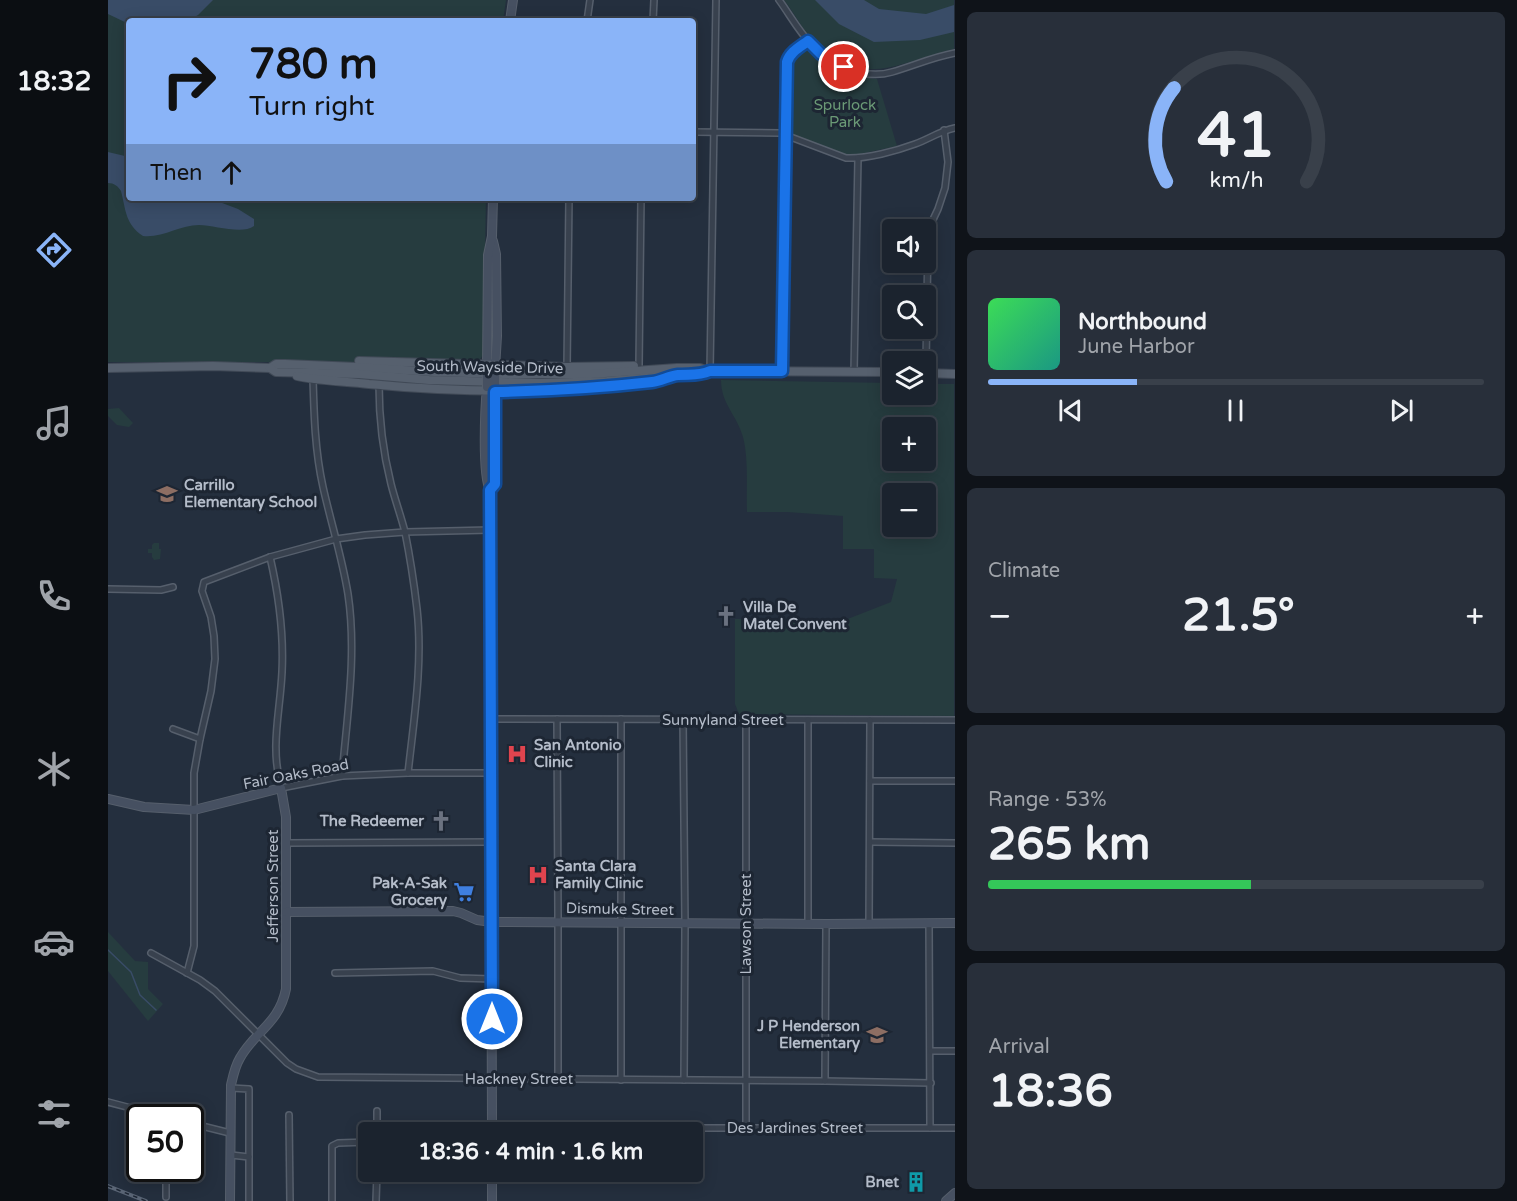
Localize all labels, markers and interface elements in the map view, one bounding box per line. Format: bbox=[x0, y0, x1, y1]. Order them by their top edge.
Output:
text: 780 m bbox=[249, 39, 378, 90]
pin bbox=[818, 41, 869, 92]
icon: right bbox=[150, 42, 228, 120]
icon: arrive bbox=[827, 50, 860, 83]
text: 18:32 bbox=[17, 65, 91, 98]
text: Turn right bbox=[249, 90, 375, 123]
park label: Spurlock Park bbox=[814, 96, 876, 131]
text: 41 bbox=[1197, 99, 1275, 174]
icon: ahead bbox=[215, 156, 248, 189]
text: Then bbox=[150, 160, 203, 186]
text: km/h bbox=[1209, 167, 1263, 193]
map controls bbox=[882, 219, 936, 537]
button: sound bbox=[882, 219, 936, 273]
icon: directions bbox=[33, 229, 75, 271]
button: search bbox=[882, 285, 936, 339]
text: Northbound bbox=[1078, 309, 1207, 335]
text: June Harbor bbox=[1078, 335, 1195, 359]
button: layers bbox=[882, 351, 936, 405]
street label: South Wayside Drive bbox=[416, 357, 564, 377]
icon: previous bbox=[1054, 394, 1087, 427]
icon: pause bbox=[1219, 394, 1252, 427]
icon: next bbox=[1385, 394, 1418, 427]
icon: music bbox=[33, 402, 75, 444]
button: + bbox=[882, 417, 936, 471]
place label: Carrillo Elementary School bbox=[184, 476, 317, 512]
school or university icon: Carrillo Elementary School bbox=[155, 482, 179, 506]
button: − bbox=[882, 483, 936, 537]
text: Climate bbox=[988, 559, 1060, 583]
icon: phone bbox=[33, 575, 75, 617]
text: 21.5° bbox=[1182, 589, 1295, 643]
text: − bbox=[988, 597, 1012, 636]
text: + bbox=[1465, 597, 1484, 636]
place label: Villa De Matel Convent bbox=[743, 598, 847, 633]
church icon: Villa De Matel Convent bbox=[714, 604, 738, 628]
street label: Sunnyland Street bbox=[662, 711, 784, 729]
place label: San Antonio Clinic bbox=[534, 736, 622, 771]
hospital icon: San Antonio Clinic bbox=[505, 742, 529, 766]
icon: climate bbox=[33, 748, 75, 790]
street label: Fair Oaks Road bbox=[242, 755, 350, 793]
text: Range · 53% bbox=[988, 788, 1107, 812]
church icon: The Redeemer bbox=[429, 809, 453, 833]
place label: The Redeemer bbox=[319, 812, 424, 830]
text: 265 km bbox=[988, 818, 1150, 872]
street label: Jefferson Street bbox=[264, 829, 282, 943]
place label: Santa Clara Family Clinic bbox=[555, 857, 643, 893]
hospital icon: Santa Clara Family Clinic bbox=[526, 863, 550, 887]
street label: Lawson Street bbox=[737, 873, 755, 975]
place label: Pak-A-Sak Grocery bbox=[372, 874, 447, 910]
supermarket icon: Pak-A-Sak Grocery bbox=[452, 880, 476, 904]
street label: Dismuke Street bbox=[566, 899, 675, 919]
icon: car bbox=[33, 921, 75, 963]
position arrow bbox=[460, 987, 524, 1051]
place label: J P Henderson Elementary bbox=[756, 1017, 860, 1053]
school or university icon: J P Henderson Elementary bbox=[865, 1023, 889, 1047]
text: Arrival bbox=[988, 1035, 1050, 1059]
text: 18:36 bbox=[988, 1065, 1113, 1119]
street label: Hackney Street bbox=[465, 1070, 573, 1088]
icon: filters bbox=[33, 1093, 75, 1135]
speed limit sign: 50 bbox=[126, 1104, 204, 1182]
street label: Des Jardines Street bbox=[727, 1119, 863, 1137]
text: 18:36 · 4 min · 1.6 km bbox=[418, 1139, 643, 1165]
building icon: Bnet bbox=[904, 1170, 928, 1194]
place label: Bnet bbox=[865, 1173, 899, 1191]

